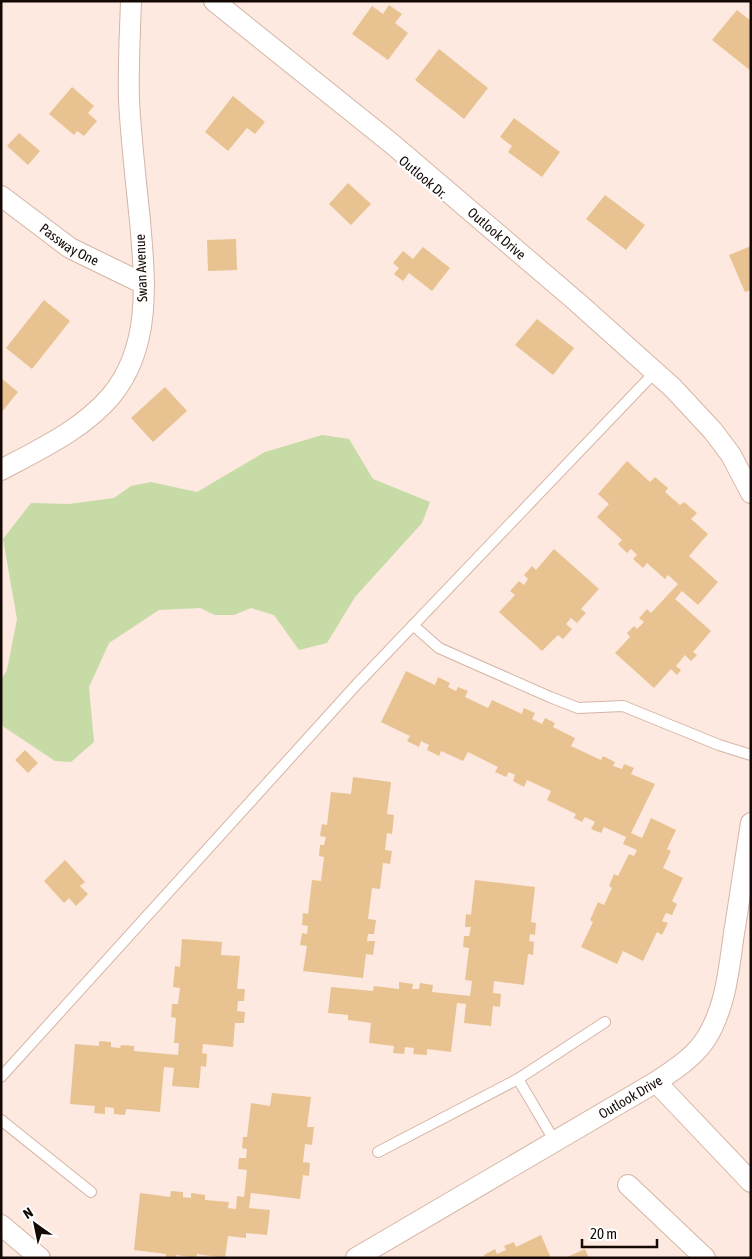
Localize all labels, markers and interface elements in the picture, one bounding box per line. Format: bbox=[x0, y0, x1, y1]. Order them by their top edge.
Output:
street label: Outlook Dr. bbox=[396, 152, 450, 202]
street label: Outlook Drive bbox=[465, 204, 529, 263]
street label: Passway One bbox=[37, 220, 101, 269]
street label: Swan Avenue bbox=[132, 234, 150, 302]
street label: Outlook Drive bbox=[596, 1072, 665, 1122]
north arrow bbox=[10, 1199, 60, 1249]
text: N bbox=[20, 1204, 36, 1222]
scale bar bbox=[582, 1216, 657, 1248]
text: 20 m bbox=[590, 1225, 617, 1242]

